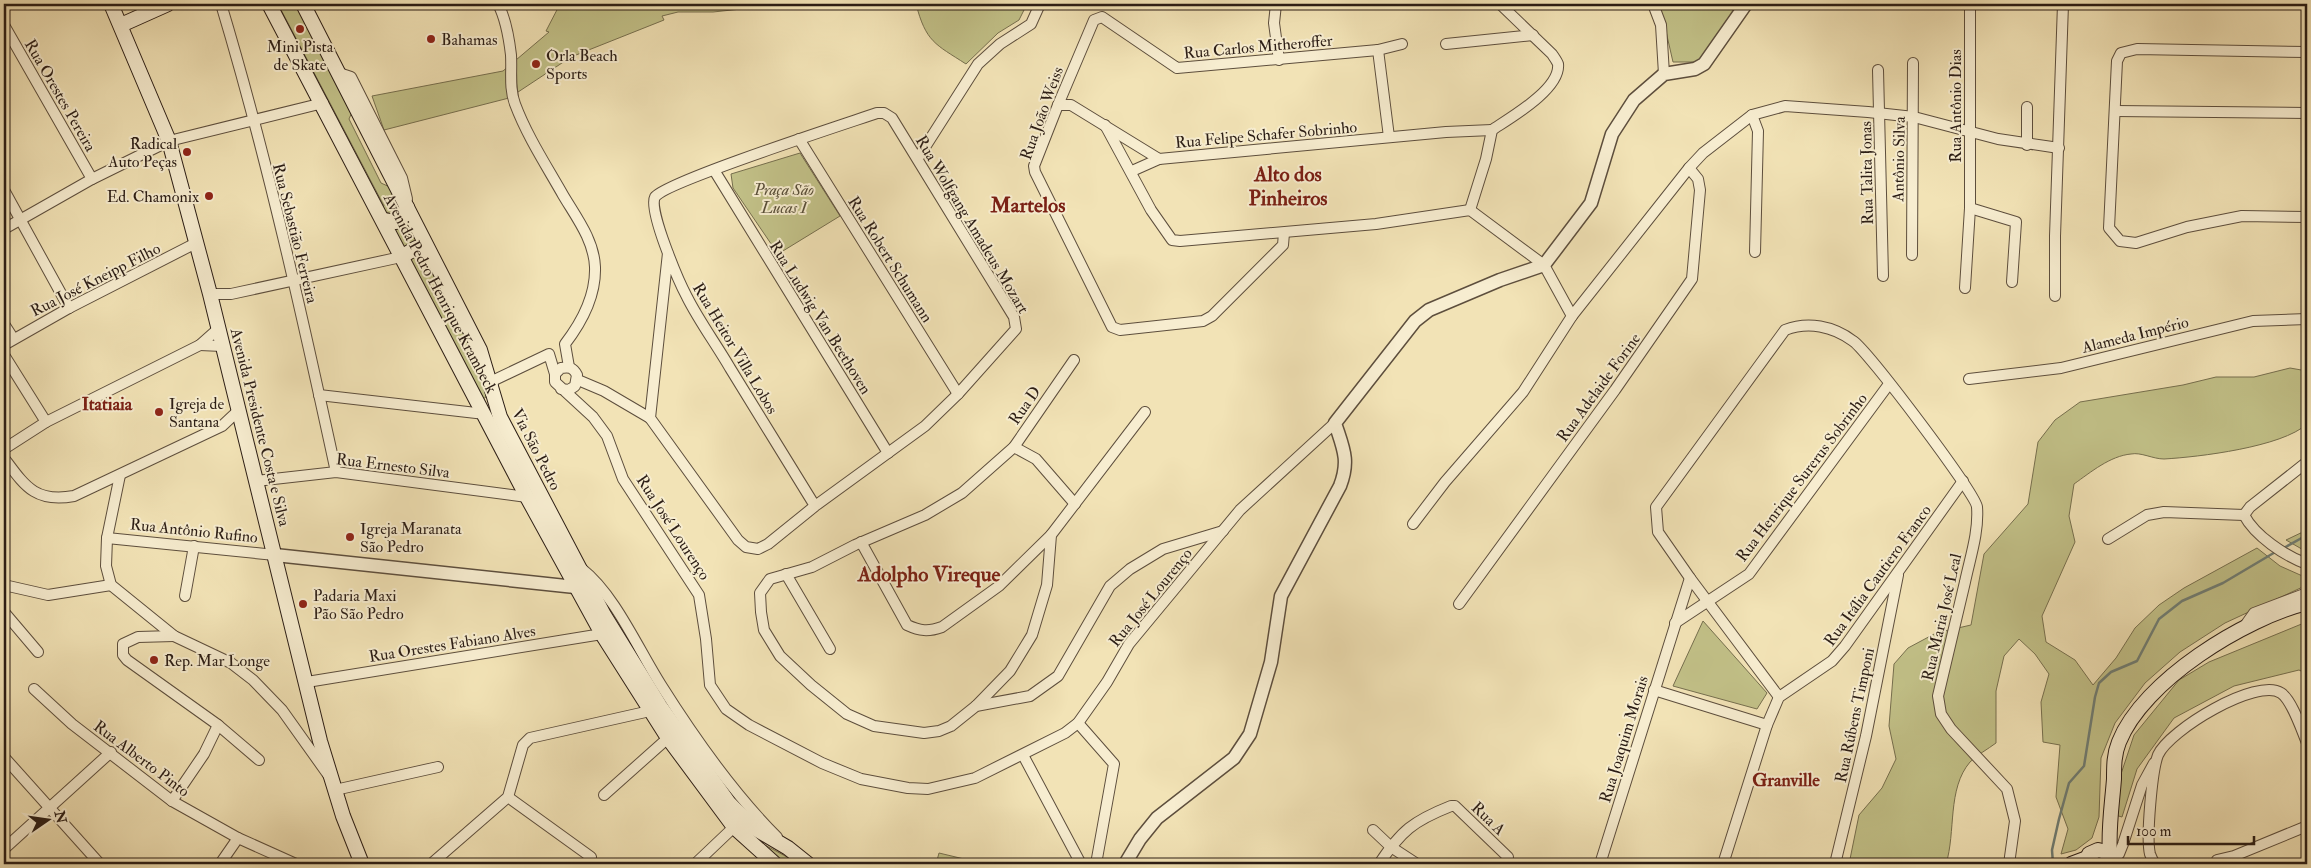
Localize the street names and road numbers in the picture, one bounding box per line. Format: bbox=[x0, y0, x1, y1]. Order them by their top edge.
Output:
street label: Rua Carlos Mitheroffer bbox=[1183, 31, 1333, 63]
street label: Rua Orestes Pereira bbox=[20, 36, 101, 156]
street label: Rua Antônio Dias bbox=[1946, 49, 1966, 163]
street label: Rua João Weiss bbox=[1016, 64, 1069, 163]
street label: Antônio Silva bbox=[1888, 116, 1910, 203]
street label: Rua Felipe Schafer Sobrinho bbox=[1174, 117, 1358, 154]
street label: Rua Talita Jonas bbox=[1856, 121, 1879, 225]
street label: Rua Wolfgang Amadeus Mozart bbox=[911, 132, 1033, 317]
street label: Rua Sebastião Ferreira bbox=[268, 161, 322, 306]
street label: Avenida Pedro Henrique Krambeck bbox=[378, 189, 502, 397]
street label: Rua Robert Schumann bbox=[843, 193, 937, 326]
street label: Rua Ludwig Van Beethoven bbox=[765, 237, 876, 398]
street label: Rua José Kneipp Filho bbox=[27, 238, 164, 322]
street label: Rua Heitor Villa Lobos bbox=[688, 279, 782, 418]
street label: Alameda Império bbox=[2079, 312, 2191, 359]
street label: Avenida Presidente Costa e Silva bbox=[225, 325, 294, 529]
street label: Rua Adelaide Forine bbox=[1553, 329, 1645, 446]
street label: Rua D bbox=[1004, 382, 1045, 429]
street label: Rua Henrique Surerus Sobrinho bbox=[1732, 389, 1872, 566]
street label: Via São Pedro bbox=[507, 405, 565, 494]
street label: Rua Ernesto Silva bbox=[335, 449, 451, 483]
street label: Rua José Lourenço bbox=[631, 471, 715, 585]
street label: Rua Itália Cautiero Franco bbox=[1820, 501, 1936, 650]
street label: Rua Antônio Rufino bbox=[129, 514, 259, 548]
street label: Rua José Lourenço bbox=[1105, 544, 1198, 652]
street label: Rua Maria José Leal bbox=[1918, 552, 1967, 683]
street label: Rua Orestes Fabiano Alves bbox=[367, 621, 537, 667]
street label: Rua Rúbens Timponi bbox=[1831, 646, 1880, 785]
street label: Rua Joaquim Morais bbox=[1595, 673, 1654, 806]
street label: Rua Alberto Pinto bbox=[89, 716, 194, 802]
street label: Rua A bbox=[1467, 798, 1510, 840]

